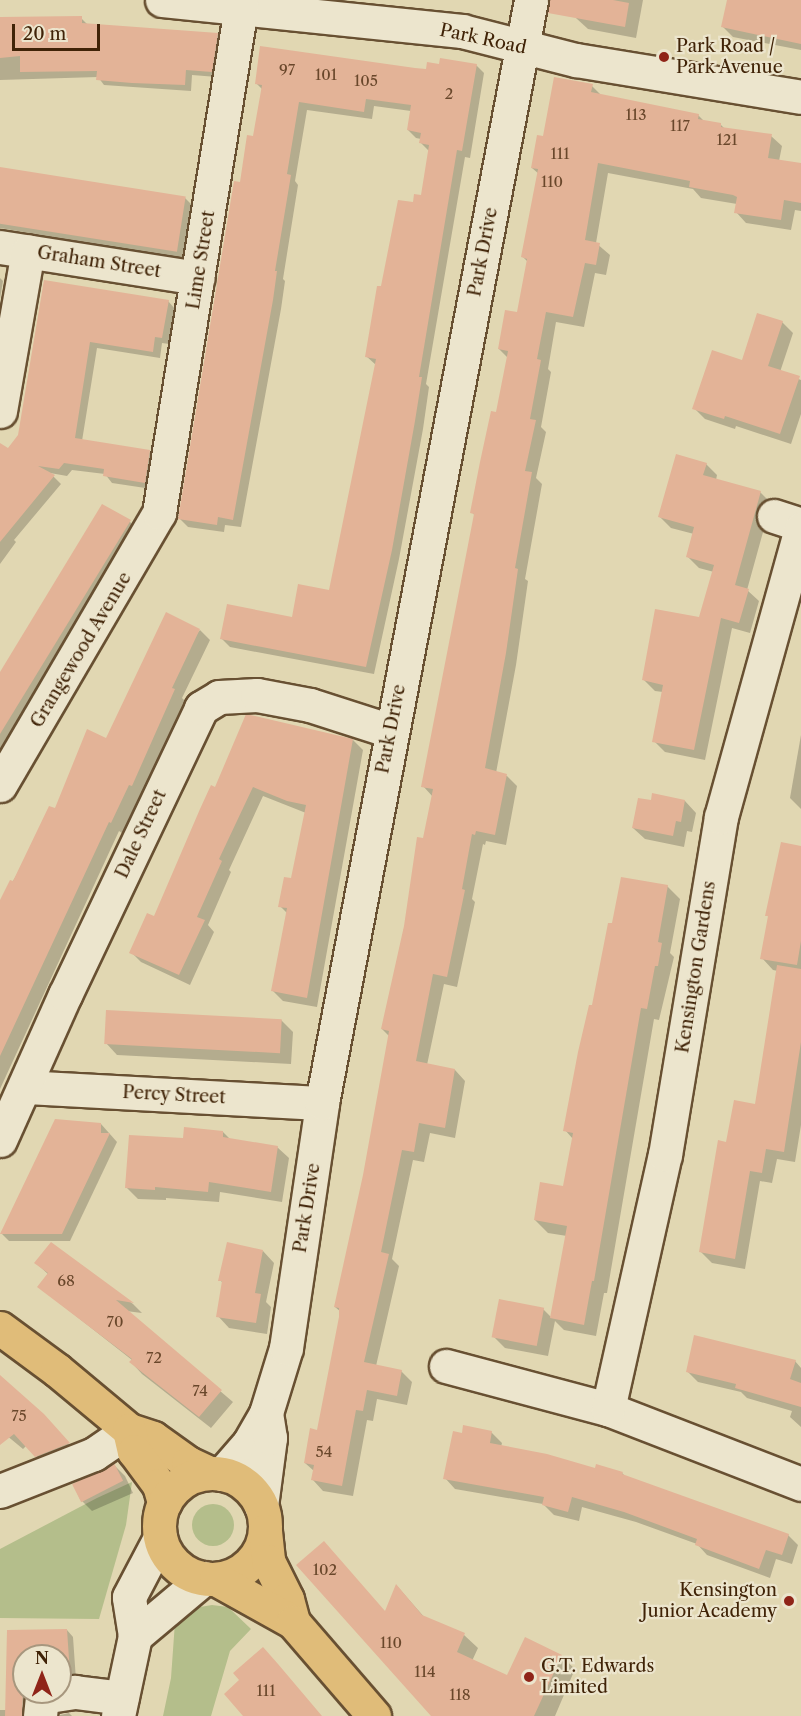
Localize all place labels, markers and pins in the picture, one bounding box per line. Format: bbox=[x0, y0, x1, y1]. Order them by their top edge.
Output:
place label: Park Road / Park Avenue bbox=[676, 36, 784, 78]
marker: Park Road / Park Avenue bbox=[657, 50, 671, 64]
place label: Kensington Junior Academy bbox=[640, 1580, 777, 1622]
marker: Kensington Junior Academy bbox=[782, 1594, 796, 1608]
place label: G.T. Edwards Limited bbox=[541, 1656, 654, 1698]
marker: G.T. Edwards Limited bbox=[522, 1670, 536, 1684]

